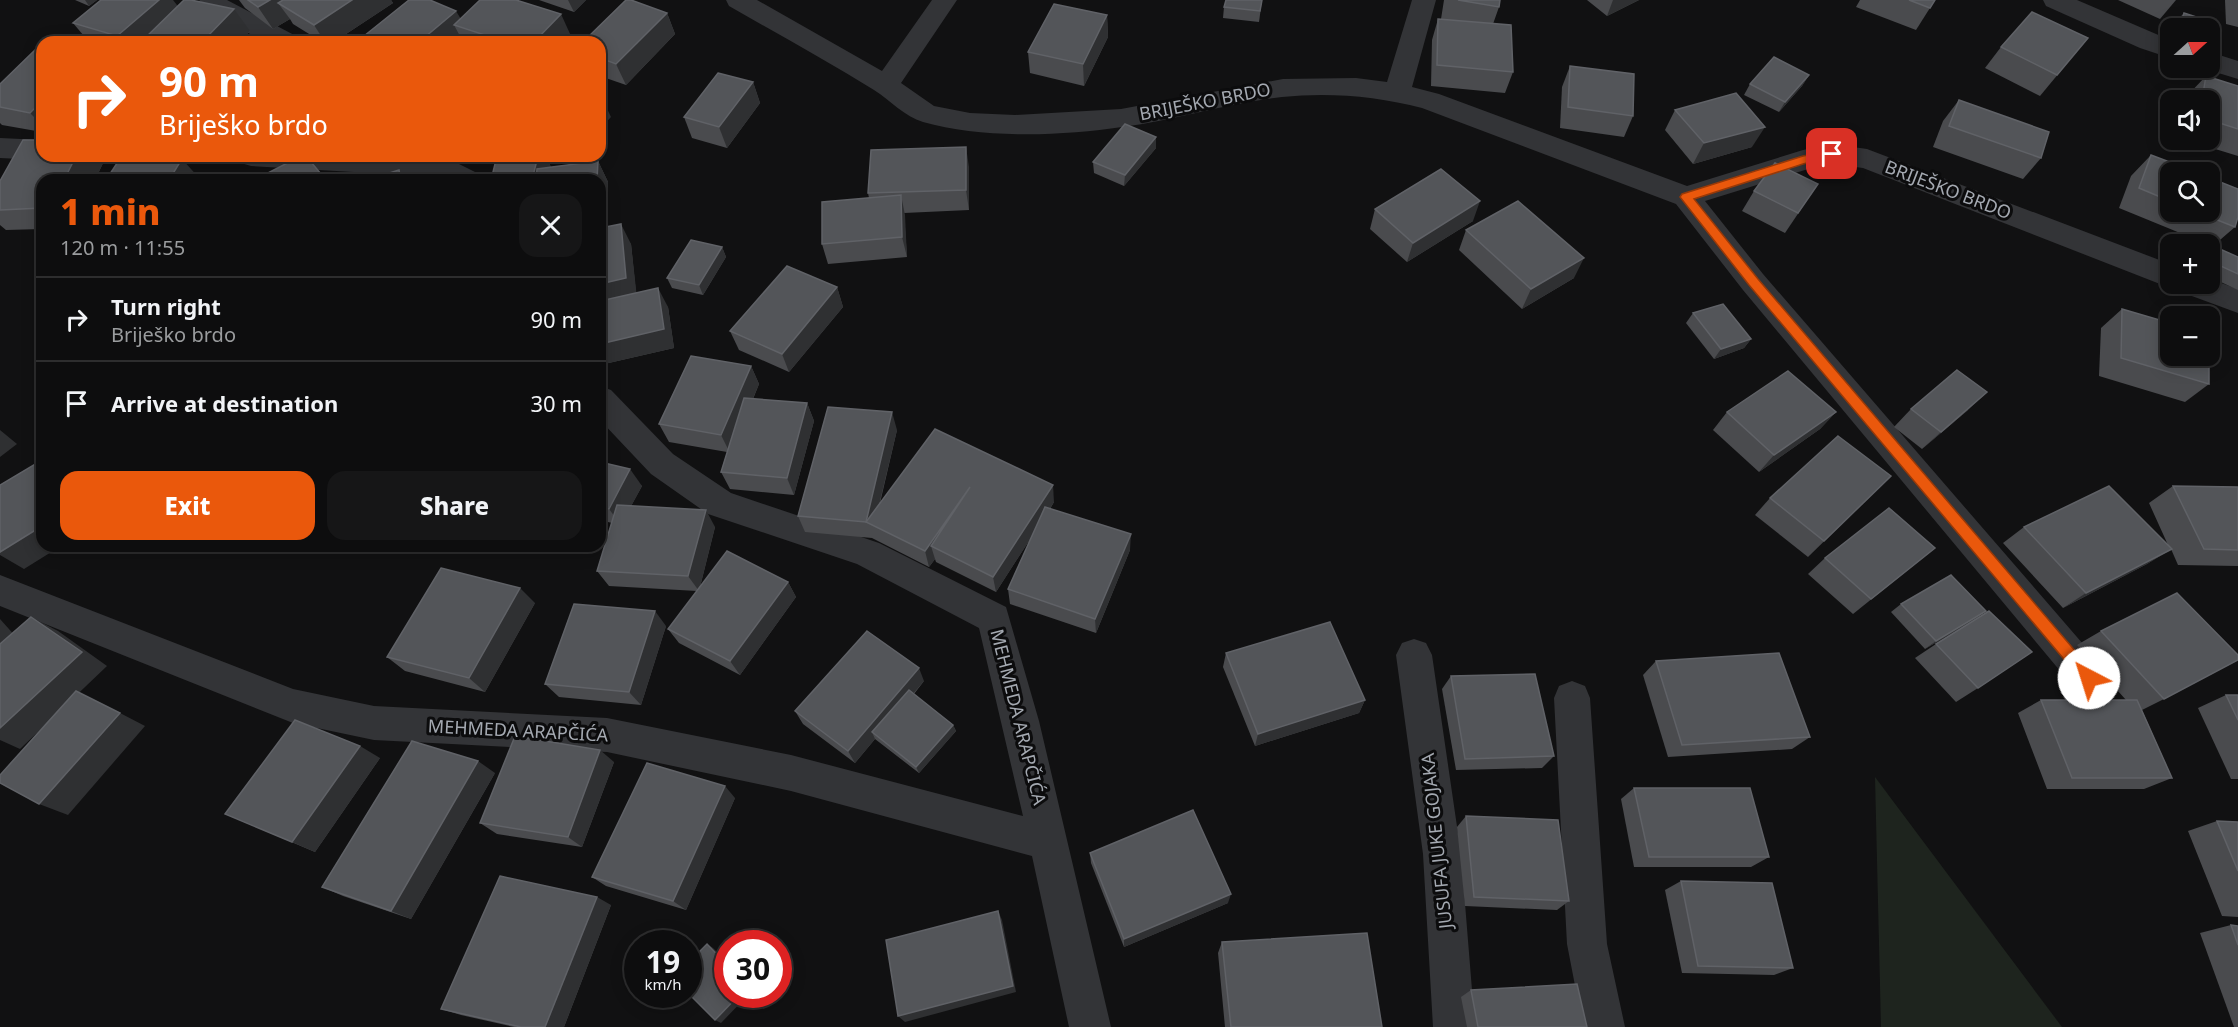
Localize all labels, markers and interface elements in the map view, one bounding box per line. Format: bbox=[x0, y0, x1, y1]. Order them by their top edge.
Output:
north arrow bbox=[2160, 18, 2220, 78]
map controls bbox=[2160, 18, 2220, 366]
text: 90 m bbox=[159, 52, 259, 109]
icon: right bbox=[60, 60, 138, 138]
street label: BRIJEŠKO BRDO bbox=[1137, 77, 1273, 126]
button: sound bbox=[2160, 90, 2220, 150]
text: Briješko brdo bbox=[159, 106, 328, 143]
pin bbox=[1806, 128, 1857, 179]
icon: arrive bbox=[1815, 137, 1848, 170]
street label: BRIJEŠKO BRDO bbox=[1882, 154, 2015, 224]
button: search bbox=[2160, 162, 2220, 222]
text: 1 min bbox=[60, 187, 161, 236]
button: close bbox=[519, 194, 582, 257]
text: 120 m · 11:55 bbox=[60, 234, 185, 261]
button: + bbox=[2160, 234, 2220, 294]
text: Turn right bbox=[111, 291, 221, 321]
icon: right bbox=[60, 303, 93, 336]
text: 90 m bbox=[531, 304, 582, 334]
button: − bbox=[2160, 306, 2220, 366]
text: Briješko brdo bbox=[111, 321, 236, 348]
icon: arrive bbox=[60, 387, 93, 420]
text: Arrive at destination bbox=[111, 388, 338, 418]
text: 30 m bbox=[531, 388, 582, 418]
button: Exit bbox=[60, 471, 315, 540]
button: Share bbox=[327, 471, 582, 540]
street label: MEHMEDA ARAPČIĆA bbox=[986, 626, 1053, 808]
position arrow bbox=[2057, 646, 2121, 710]
street label: MEHMEDA ARAPČIĆA bbox=[427, 713, 609, 747]
street label: JUSUFA JUKE GOJAKA bbox=[1415, 752, 1457, 932]
speed limit sign: 30 bbox=[714, 930, 792, 1008]
text: 19 bbox=[646, 941, 680, 982]
text: km/h bbox=[645, 974, 681, 994]

